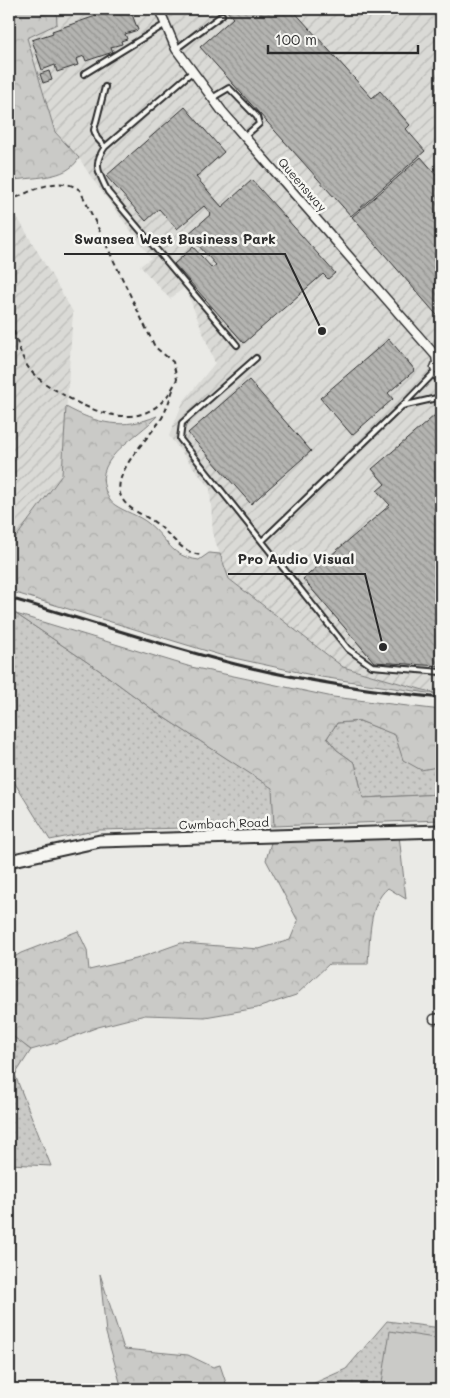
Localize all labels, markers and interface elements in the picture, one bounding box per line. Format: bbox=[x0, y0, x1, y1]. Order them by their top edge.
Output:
scale bar bbox=[268, 22, 418, 54]
text: 100 m bbox=[275, 29, 317, 49]
street label: Queensway bbox=[275, 154, 331, 215]
callout: Swansea West Business Park bbox=[64, 225, 285, 254]
text: Swansea West Business Park bbox=[74, 229, 276, 248]
callout: Pro Audio Visual bbox=[228, 545, 365, 574]
text: Pro Audio Visual bbox=[238, 549, 354, 568]
street label: Cwmbach Road bbox=[179, 813, 270, 833]

